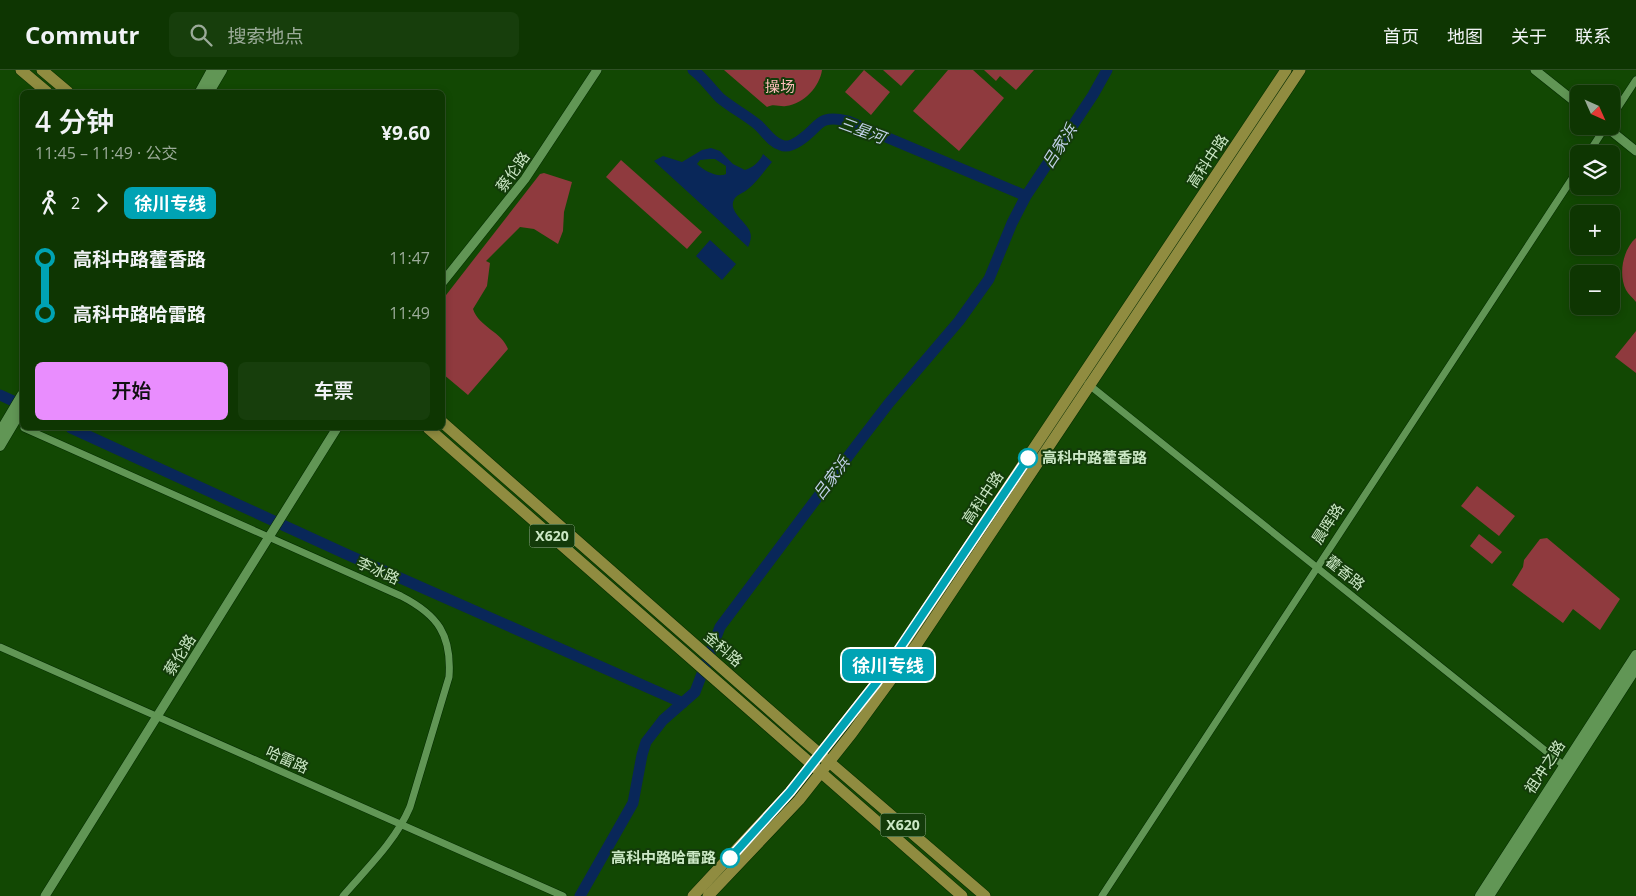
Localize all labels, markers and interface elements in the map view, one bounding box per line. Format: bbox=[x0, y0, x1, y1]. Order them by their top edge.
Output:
search box bbox=[169, 12, 519, 57]
text: Commutr bbox=[25, 18, 139, 51]
icon: search bbox=[187, 21, 215, 49]
text: 搜索地点 bbox=[227, 23, 303, 49]
text: 首页 bbox=[1383, 24, 1419, 48]
text: 地图 bbox=[1447, 24, 1483, 48]
text: 关于 bbox=[1511, 24, 1547, 48]
text: 联系 bbox=[1575, 24, 1611, 48]
park label: 操场 bbox=[765, 76, 795, 96]
north arrow bbox=[1570, 85, 1620, 135]
map controls bbox=[1570, 85, 1620, 315]
text: 4 分钟 bbox=[35, 102, 114, 140]
water label: 三星河 bbox=[836, 111, 891, 150]
water label: 吕家浜 bbox=[1037, 118, 1082, 172]
text: ¥9.60 bbox=[381, 120, 430, 146]
street label: 高科中路 bbox=[1182, 130, 1232, 191]
text: 11:45 – 11:49 · 公交 bbox=[35, 142, 177, 164]
button: layers bbox=[1570, 145, 1620, 195]
street label: 蔡伦路 bbox=[491, 147, 534, 195]
icon: walk bbox=[35, 189, 63, 217]
icon: forward bbox=[88, 189, 116, 217]
text: 徐川专线 bbox=[134, 191, 206, 215]
text: 2 bbox=[71, 192, 80, 214]
button: + bbox=[1570, 205, 1620, 255]
text: 高科中路藿香路 bbox=[73, 246, 206, 272]
text: 11:47 bbox=[389, 247, 430, 269]
button: − bbox=[1570, 265, 1620, 315]
text: 高科中路哈雷路 bbox=[73, 301, 206, 327]
text: 11:49 bbox=[389, 302, 430, 324]
button: 开始 bbox=[35, 362, 228, 420]
button: 车票 bbox=[238, 362, 430, 420]
place label: 高科中路藿香路 bbox=[1042, 447, 1147, 467]
marker: 高科中路藿香路 bbox=[1018, 448, 1038, 468]
water label: 吕家浜 bbox=[808, 451, 855, 504]
street label: 高科中路 bbox=[957, 467, 1007, 528]
street label: 晨晖路 bbox=[1307, 499, 1348, 548]
road number: X620 bbox=[530, 524, 574, 548]
street label: 藿香路 bbox=[1322, 550, 1369, 594]
street label: 李冰路 bbox=[354, 552, 403, 588]
street label: 金科路 bbox=[700, 626, 747, 671]
street label: 蔡伦路 bbox=[159, 630, 200, 679]
line badge: 徐川专线 bbox=[853, 649, 923, 681]
text: 徐川专线 bbox=[852, 653, 924, 677]
street label: 祖冲之路 bbox=[1519, 736, 1569, 797]
street label: 哈雷路 bbox=[263, 741, 312, 777]
road number: X620 bbox=[880, 814, 926, 836]
place label: 高科中路哈雷路 bbox=[611, 847, 716, 867]
marker: 高科中路哈雷路 bbox=[720, 848, 740, 868]

